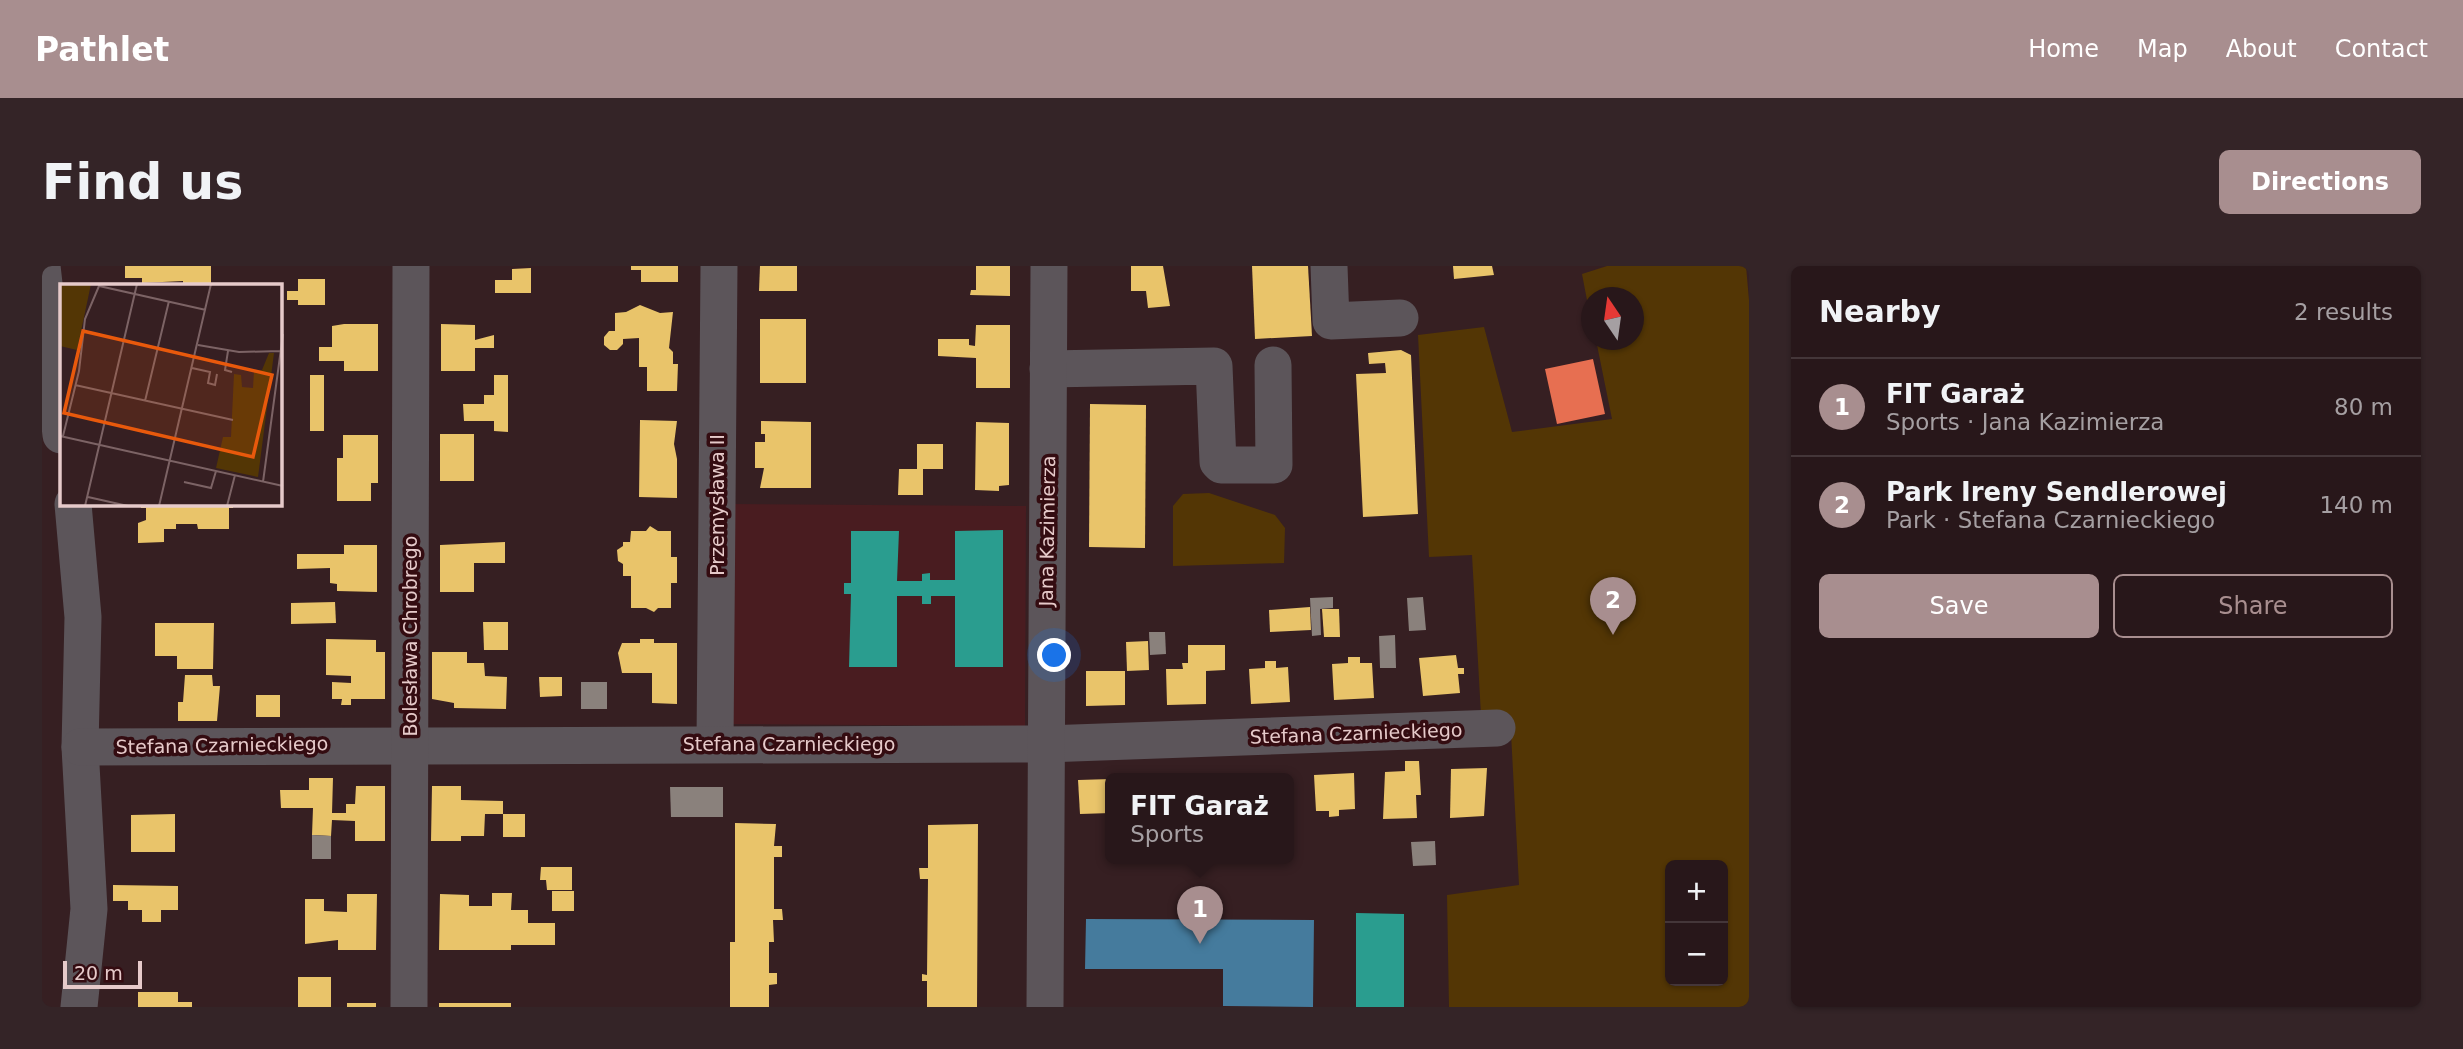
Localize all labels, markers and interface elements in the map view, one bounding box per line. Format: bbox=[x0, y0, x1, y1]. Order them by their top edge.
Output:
text: Pathlet bbox=[35, 30, 169, 69]
text: Home bbox=[2028, 35, 2099, 63]
text: Map bbox=[2137, 35, 2188, 63]
text: About bbox=[2226, 35, 2297, 63]
text: Contact bbox=[2335, 35, 2428, 63]
button: Directions bbox=[2219, 150, 2421, 214]
text: Find us bbox=[42, 154, 243, 211]
inset map bbox=[60, 284, 282, 506]
north arrow bbox=[1581, 287, 1644, 350]
text: Nearby bbox=[1819, 294, 1941, 329]
text: 2 results bbox=[2294, 299, 2393, 325]
text: FIT Garaż bbox=[1886, 379, 2025, 409]
text: 1 bbox=[1834, 394, 1850, 420]
text: 80 m bbox=[2334, 394, 2393, 420]
text: Sports · Jana Kazimierza bbox=[1886, 409, 2164, 435]
street label: Przemysława II bbox=[706, 434, 728, 576]
street label: Jana Kazimierza bbox=[1035, 455, 1059, 608]
text: Park Ireny Sendlerowej bbox=[1886, 477, 2227, 507]
text: 2 bbox=[1834, 492, 1850, 518]
text: 140 m bbox=[2319, 492, 2393, 518]
text: Park · Stefana Czarnieckiego bbox=[1886, 507, 2215, 533]
street label: Bolesława Chrobrego bbox=[399, 536, 421, 736]
button: Save bbox=[1819, 574, 2099, 638]
button: Share bbox=[2113, 574, 2393, 638]
pin: 2 bbox=[1590, 577, 1636, 635]
your location bbox=[1037, 638, 1071, 672]
street label: Stefana Czarnieckiego bbox=[1249, 718, 1463, 748]
street label: Stefana Czarnieckiego bbox=[115, 732, 329, 758]
street label: Stefana Czarnieckiego bbox=[683, 733, 895, 755]
popup bbox=[1105, 773, 1294, 864]
text: FIT Garaż bbox=[1130, 791, 1269, 821]
text: Sports bbox=[1130, 821, 1204, 847]
map controls bbox=[1665, 860, 1728, 986]
button: + bbox=[1665, 860, 1728, 923]
pin: 1 bbox=[1177, 886, 1223, 944]
button: − bbox=[1665, 923, 1728, 986]
scale bar bbox=[63, 958, 142, 990]
text: 20 m bbox=[74, 962, 123, 984]

